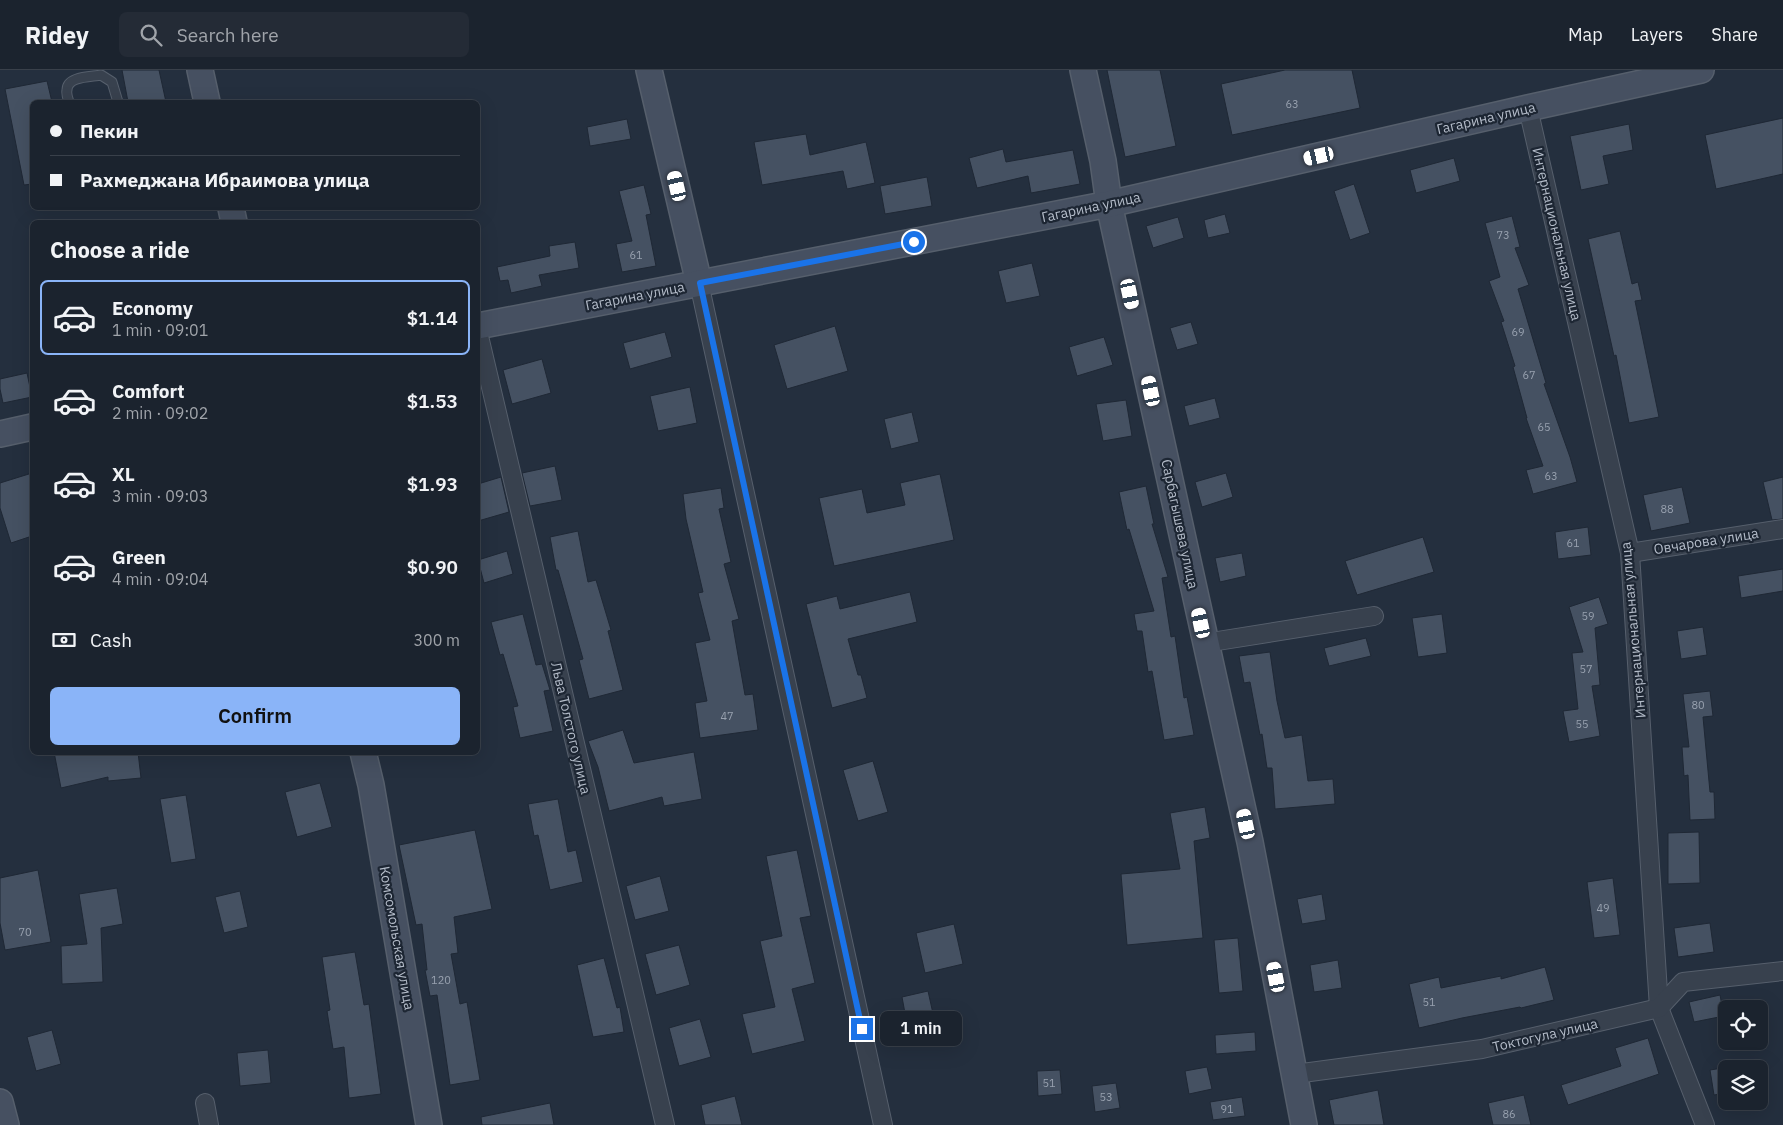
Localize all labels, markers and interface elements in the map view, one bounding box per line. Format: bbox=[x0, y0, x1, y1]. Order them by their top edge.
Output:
search box bbox=[119, 12, 469, 57]
text: Ridey bbox=[25, 19, 89, 51]
icon: search bbox=[137, 21, 165, 49]
text: Search here bbox=[177, 23, 279, 47]
text: Map bbox=[1568, 23, 1603, 46]
text: Layers bbox=[1631, 23, 1683, 46]
text: Share bbox=[1711, 23, 1758, 46]
house number: 63 bbox=[1285, 97, 1299, 111]
street label: Гагарина улица bbox=[1435, 98, 1538, 138]
text: Пекин bbox=[80, 119, 139, 143]
car bbox=[1302, 145, 1335, 167]
street label: Интернациональная улица bbox=[1528, 146, 1586, 323]
text: Рахмеджана Ибраимова улица bbox=[80, 168, 370, 192]
car bbox=[666, 170, 687, 202]
street label: Гагарина улица bbox=[1040, 188, 1143, 226]
house number: 73 bbox=[1496, 228, 1510, 242]
route start bbox=[903, 231, 925, 253]
text: Choose a ride bbox=[50, 235, 190, 264]
house number: 61 bbox=[629, 248, 643, 262]
street label: Гагарина улица bbox=[584, 277, 687, 314]
car bbox=[1119, 278, 1140, 310]
icon: car bbox=[52, 295, 97, 340]
text: Economy bbox=[112, 296, 193, 320]
text: $1.14 bbox=[407, 306, 458, 330]
text: 1 min · 09:01 bbox=[112, 320, 208, 340]
house number: 69 bbox=[1511, 325, 1525, 339]
house number: 67 bbox=[1522, 368, 1536, 382]
car bbox=[1140, 375, 1161, 407]
icon: car bbox=[52, 378, 97, 423]
text: Comfort bbox=[112, 379, 185, 403]
text: $1.53 bbox=[407, 389, 458, 413]
text: 2 min · 09:02 bbox=[112, 403, 208, 423]
house number: 65 bbox=[1537, 420, 1551, 434]
street label: Сарбагышева улица bbox=[1157, 458, 1203, 591]
icon: car bbox=[52, 461, 97, 506]
text: XL bbox=[112, 462, 135, 486]
house number: 63 bbox=[1544, 469, 1558, 483]
text: $1.93 bbox=[407, 472, 458, 496]
text: 3 min · 09:03 bbox=[112, 486, 208, 506]
house number: 88 bbox=[1660, 502, 1674, 516]
street label: Овчарова улица bbox=[1652, 524, 1760, 558]
house number: 61 bbox=[1566, 536, 1580, 550]
street label: Интернациональная улица bbox=[1616, 541, 1650, 719]
icon: car bbox=[52, 544, 97, 589]
text: Green bbox=[112, 545, 166, 569]
text: $0.90 bbox=[407, 555, 458, 579]
text: 4 min · 09:04 bbox=[112, 569, 208, 589]
car bbox=[1190, 607, 1211, 639]
house number: 59 bbox=[1581, 609, 1595, 623]
icon: cash bbox=[50, 626, 78, 654]
text: Cash bbox=[90, 628, 132, 652]
text: 300 m bbox=[413, 630, 460, 650]
street label: Льва Толстого улица bbox=[547, 660, 595, 796]
house number: 57 bbox=[1579, 662, 1593, 676]
button: Confirm bbox=[50, 687, 460, 745]
house number: 80 bbox=[1691, 698, 1705, 712]
house number: 47 bbox=[720, 709, 734, 723]
house number: 55 bbox=[1575, 717, 1589, 731]
car bbox=[1235, 808, 1256, 840]
street label: Комсомольская улица bbox=[375, 865, 419, 1012]
house number: 49 bbox=[1596, 901, 1610, 915]
house number: 70 bbox=[18, 925, 32, 939]
car bbox=[1265, 961, 1286, 993]
house number: 120 bbox=[431, 973, 451, 987]
house number: 51 bbox=[1422, 995, 1436, 1009]
map controls bbox=[1718, 1000, 1768, 1110]
button: locate bbox=[1718, 1000, 1768, 1050]
callout: 1 min bbox=[880, 1012, 962, 1046]
street label: Токтогула улица bbox=[1491, 1014, 1600, 1056]
route end bbox=[851, 1018, 873, 1040]
text: 1 min bbox=[900, 1018, 942, 1038]
button: layers bbox=[1718, 1060, 1768, 1110]
house number: 51 bbox=[1042, 1076, 1056, 1090]
house number: 53 bbox=[1099, 1090, 1113, 1104]
house number: 91 bbox=[1220, 1102, 1234, 1116]
house number: 86 bbox=[1502, 1107, 1516, 1121]

